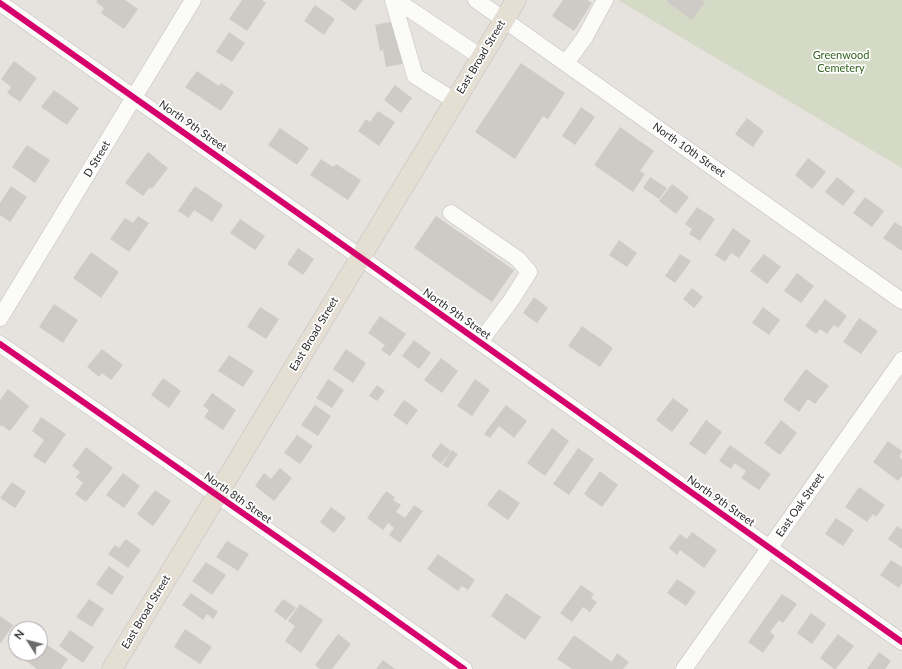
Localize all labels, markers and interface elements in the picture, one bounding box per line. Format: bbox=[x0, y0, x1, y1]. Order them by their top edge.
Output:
street label: East Broad Street bbox=[454, 18, 508, 96]
park label: Greenwood Cemetery bbox=[813, 48, 869, 74]
street label: North 9th Street bbox=[157, 98, 229, 154]
street label: North 10th Street bbox=[650, 120, 728, 180]
street label: D Street bbox=[81, 138, 113, 180]
street label: North 9th Street bbox=[421, 286, 493, 342]
street label: East Broad Street bbox=[287, 295, 341, 373]
street label: North 8th Street bbox=[202, 470, 274, 526]
street label: East Oak Street bbox=[773, 471, 827, 539]
street label: North 9th Street bbox=[685, 473, 757, 529]
street label: East Broad Street bbox=[119, 573, 173, 651]
north arrow bbox=[8, 621, 48, 661]
text: N bbox=[11, 627, 26, 641]

